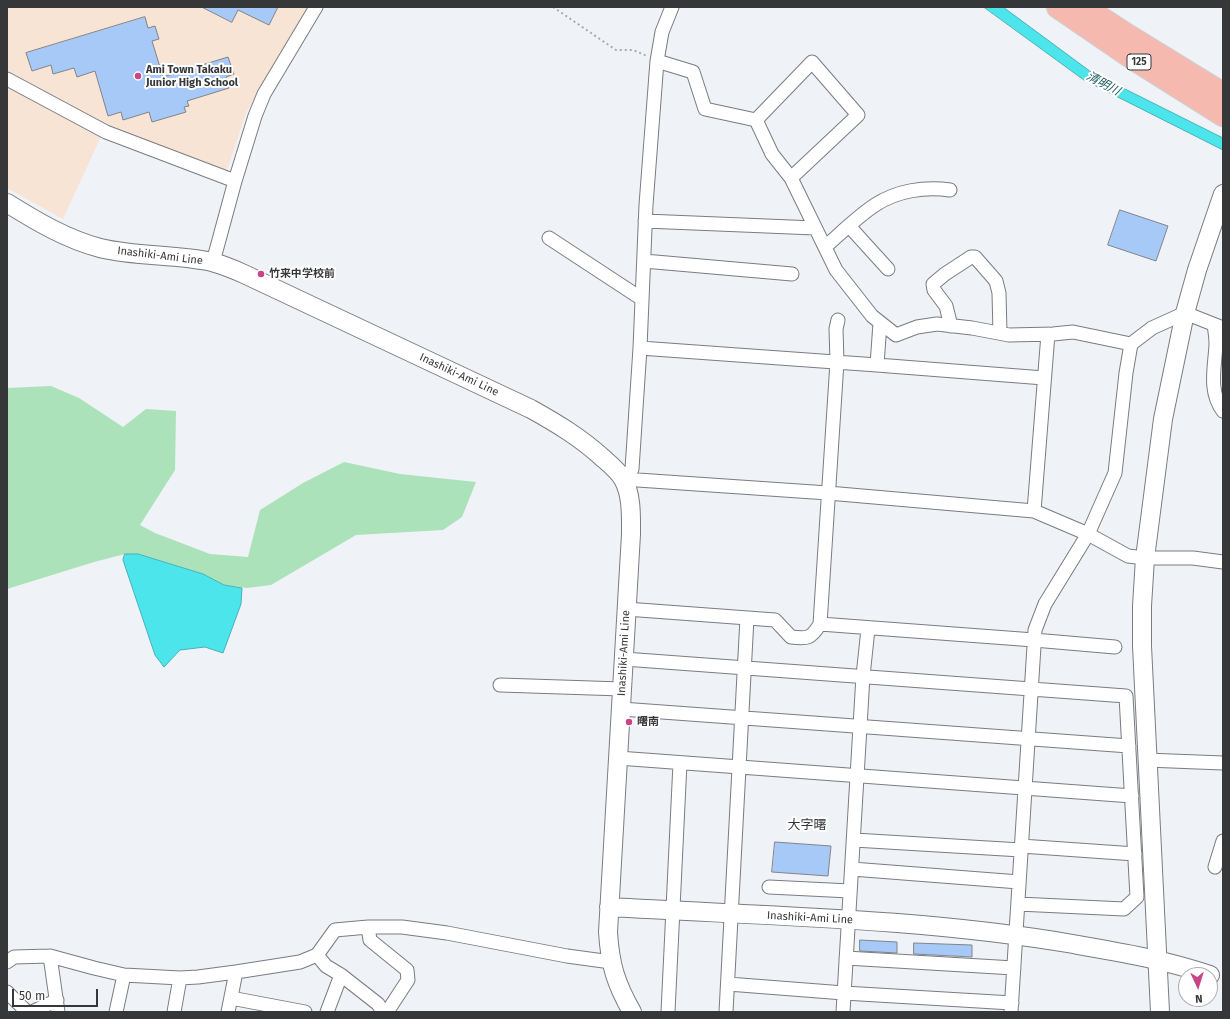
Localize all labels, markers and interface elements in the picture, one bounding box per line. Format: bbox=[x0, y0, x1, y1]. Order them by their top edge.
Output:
road number: 125 bbox=[1127, 54, 1151, 70]
place label: Ami Town Takaku Junior High School bbox=[146, 63, 238, 89]
water label: 清明川 bbox=[1084, 69, 1122, 99]
marker: Ami Town Takaku Junior High School bbox=[133, 71, 143, 81]
street label: Inashiki-Ami Line bbox=[116, 244, 204, 268]
place label: 竹来中学校前 bbox=[269, 267, 335, 281]
marker: 竹来中学校前 bbox=[256, 269, 266, 279]
street label: Inashiki-Ami Line bbox=[417, 351, 501, 399]
street label: Inashiki-Ami Line bbox=[615, 610, 633, 696]
place label: 曙南 bbox=[637, 715, 659, 729]
marker: 曙南 bbox=[624, 717, 634, 727]
district label: 大字曙 bbox=[788, 817, 826, 833]
street label: Inashiki-Ami Line bbox=[767, 909, 853, 927]
north arrow bbox=[1178, 967, 1218, 1007]
scale bar bbox=[14, 981, 100, 1007]
text: 50 m bbox=[19, 989, 45, 1003]
text: N bbox=[1195, 992, 1203, 1005]

